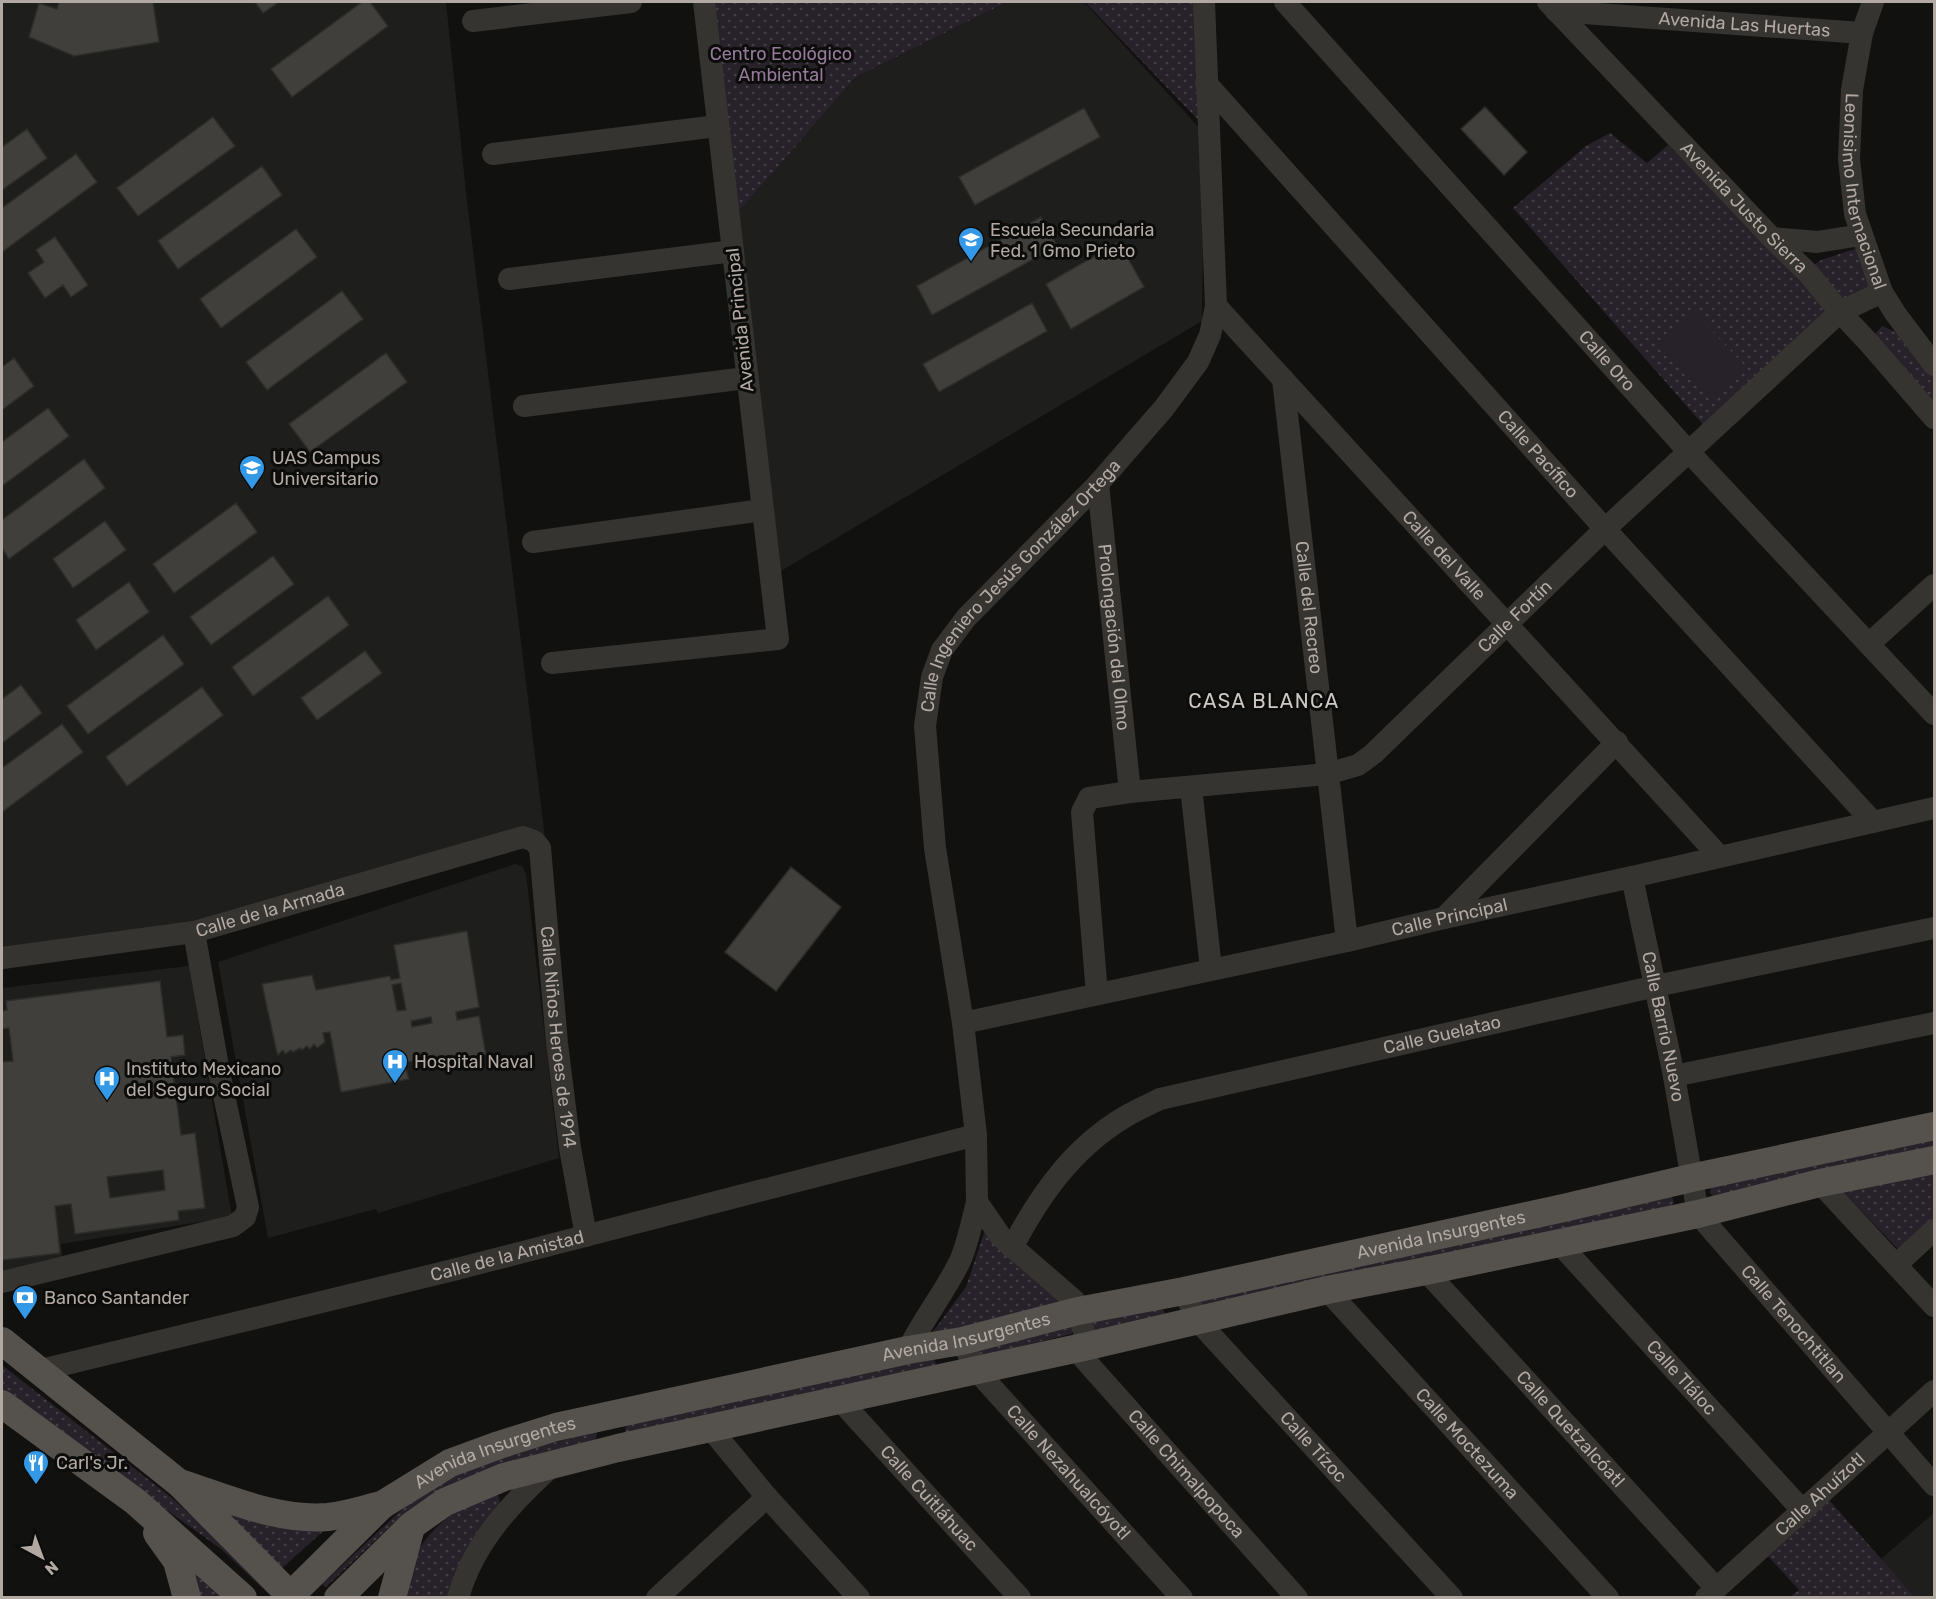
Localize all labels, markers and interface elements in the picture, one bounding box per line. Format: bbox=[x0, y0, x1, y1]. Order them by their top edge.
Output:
street label: Avenida Las Huertas bbox=[1658, 7, 1831, 42]
park label: Centro Ecológico Ambiental bbox=[710, 43, 852, 86]
street label: Leonisimo Internacional bbox=[1837, 93, 1891, 292]
street label: Avenida Justo Sierra bbox=[1676, 137, 1812, 278]
place label: Escuela Secundaria Fed. 1 Gmo Prieto bbox=[990, 219, 1154, 262]
school or university icon: Escuela Secundaria Fed. 1 Gmo Prieto bbox=[956, 225, 986, 263]
street label: Avenida Principal bbox=[722, 247, 758, 393]
street label: Calle Oro bbox=[1574, 326, 1640, 396]
street label: Calle Pacífico bbox=[1493, 405, 1583, 503]
place label: UAS Campus Universitario bbox=[272, 447, 381, 490]
school or university icon: UAS Campus Universitario bbox=[237, 453, 267, 491]
street label: Calle Ingeniero Jesús González Ortega bbox=[916, 455, 1125, 714]
street label: Calle del Valle bbox=[1398, 506, 1491, 605]
street label: Calle del Recreo bbox=[1291, 540, 1328, 675]
street label: Prolongación del Olmo bbox=[1093, 543, 1135, 732]
street label: Calle Fortín bbox=[1473, 575, 1557, 657]
district label: CASA BLANCA bbox=[1188, 689, 1340, 713]
street label: Calle de la Armada bbox=[193, 878, 347, 942]
street label: Calle Principal bbox=[1389, 893, 1510, 941]
street label: Calle Niños Heroes de 1914 bbox=[536, 925, 581, 1149]
street label: Calle Barrio Nuevo bbox=[1637, 950, 1689, 1104]
street label: Calle Guelatao bbox=[1381, 1011, 1503, 1059]
hospital icon: Hospital Naval bbox=[380, 1047, 410, 1085]
place label: Hospital Naval bbox=[414, 1051, 533, 1073]
place label: Instituto Mexicano del Seguro Social bbox=[126, 1058, 281, 1101]
hospital icon: Instituto Mexicano del Seguro Social bbox=[92, 1064, 122, 1102]
street label: Avenida Insurgentes bbox=[1355, 1206, 1527, 1264]
street label: Calle de la Amistad bbox=[428, 1226, 586, 1286]
street label: Calle Tenochtitlan bbox=[1736, 1260, 1851, 1387]
bank icon: Banco Santander bbox=[10, 1283, 40, 1321]
place label: Banco Santander bbox=[44, 1287, 189, 1309]
street label: Avenida Insurgentes bbox=[880, 1308, 1053, 1366]
street label: Calle Tláloc bbox=[1642, 1336, 1721, 1420]
street label: Calle Quetzalcóatl bbox=[1512, 1366, 1629, 1492]
street label: Calle Moctezuma bbox=[1411, 1383, 1523, 1504]
street label: Calle Nezahualcóyotl bbox=[1002, 1400, 1135, 1544]
street label: Calle Chimalpopoca bbox=[1123, 1405, 1249, 1543]
street label: Calle Tízoc bbox=[1275, 1407, 1352, 1487]
street label: Avenida Insurgentes bbox=[410, 1412, 578, 1493]
street label: Calle Cuitláhuac bbox=[875, 1441, 983, 1556]
restaurant icon: Carl's Jr. bbox=[21, 1448, 51, 1486]
street label: Calle Ahuízotl bbox=[1771, 1448, 1869, 1541]
place label: Carl's Jr. bbox=[56, 1452, 128, 1474]
north arrow bbox=[12, 1527, 72, 1587]
text: N bbox=[41, 1557, 62, 1579]

